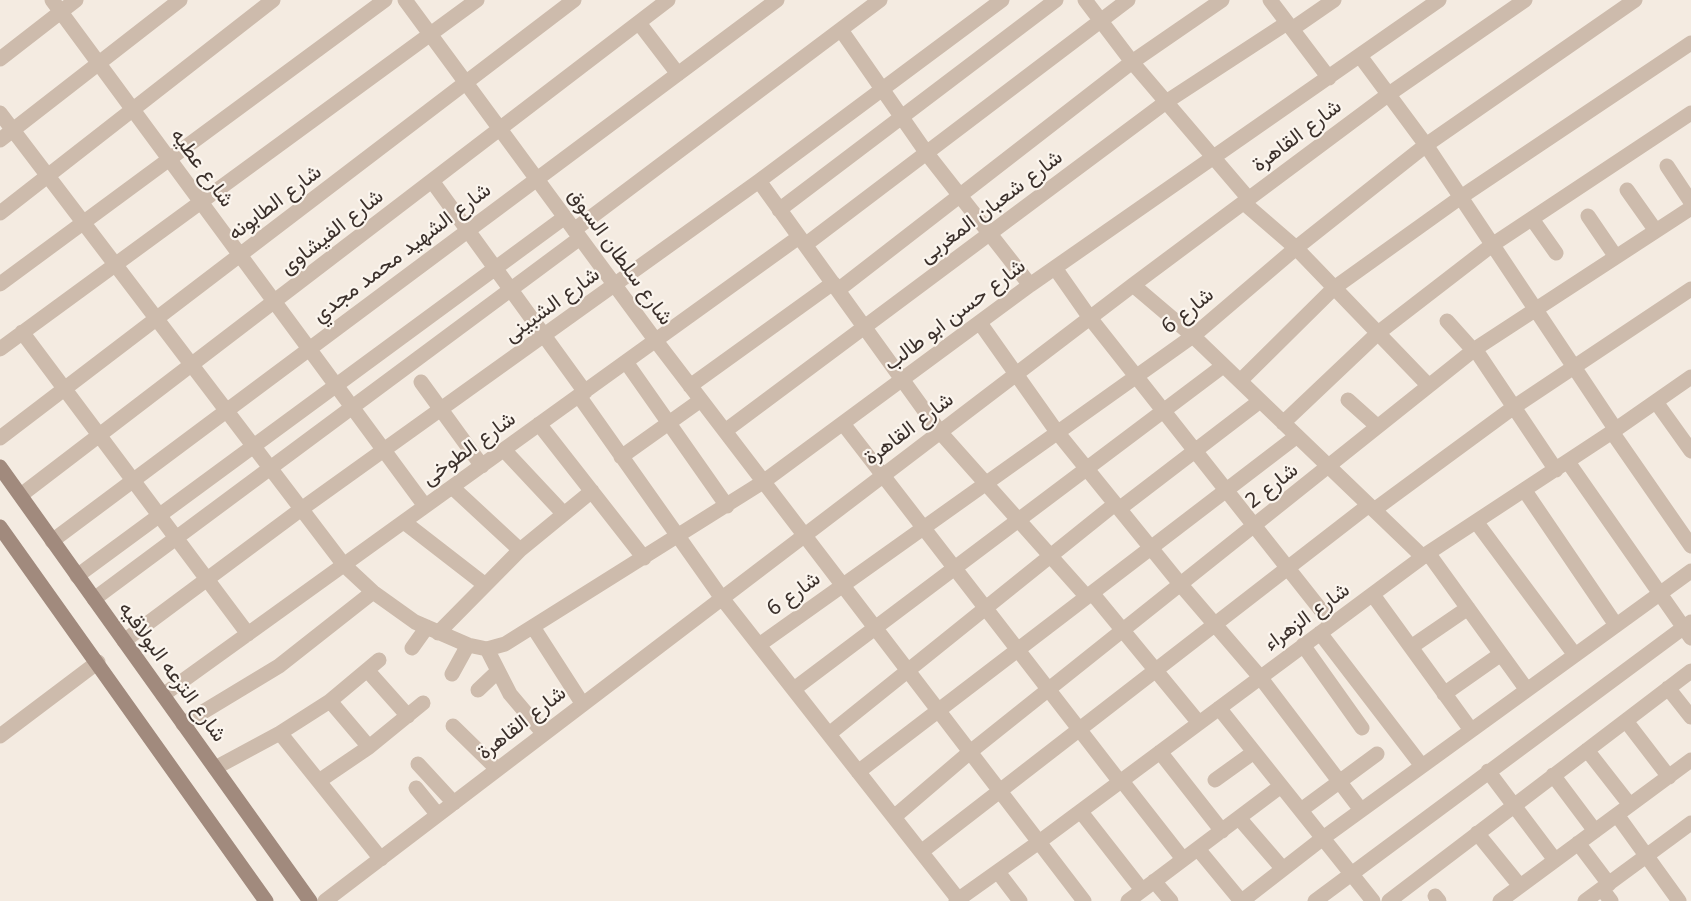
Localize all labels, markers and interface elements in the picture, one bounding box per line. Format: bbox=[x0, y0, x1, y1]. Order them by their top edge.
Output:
street label: شارع القاهرة bbox=[1247, 94, 1347, 178]
street label: شارع عطيه bbox=[165, 124, 239, 212]
street label: شارع شعبان المغربى bbox=[914, 145, 1068, 269]
street label: شارع الطابونه bbox=[223, 160, 327, 246]
street label: شارع الشهيد محمد مجدي bbox=[308, 178, 496, 328]
street label: شارع الفيشاوى bbox=[275, 184, 389, 280]
street label: شارع سلطان السوق bbox=[562, 184, 678, 330]
street label: شارع حسن ابو طالب bbox=[879, 254, 1031, 376]
street label: شارع الشبينى bbox=[499, 262, 605, 348]
street label: شارع 6 bbox=[1157, 282, 1219, 340]
street label: شارع القاهرة bbox=[859, 387, 959, 471]
street label: شارع الطوخى bbox=[417, 407, 521, 491]
street label: شارع 2 bbox=[1241, 458, 1303, 514]
street label: شارع 6 bbox=[762, 566, 826, 622]
street label: شارع الزهراء bbox=[1259, 577, 1355, 657]
street label: شارع الترعه البولاقيه bbox=[113, 597, 231, 747]
street label: شارع القاهرة bbox=[473, 681, 571, 765]

